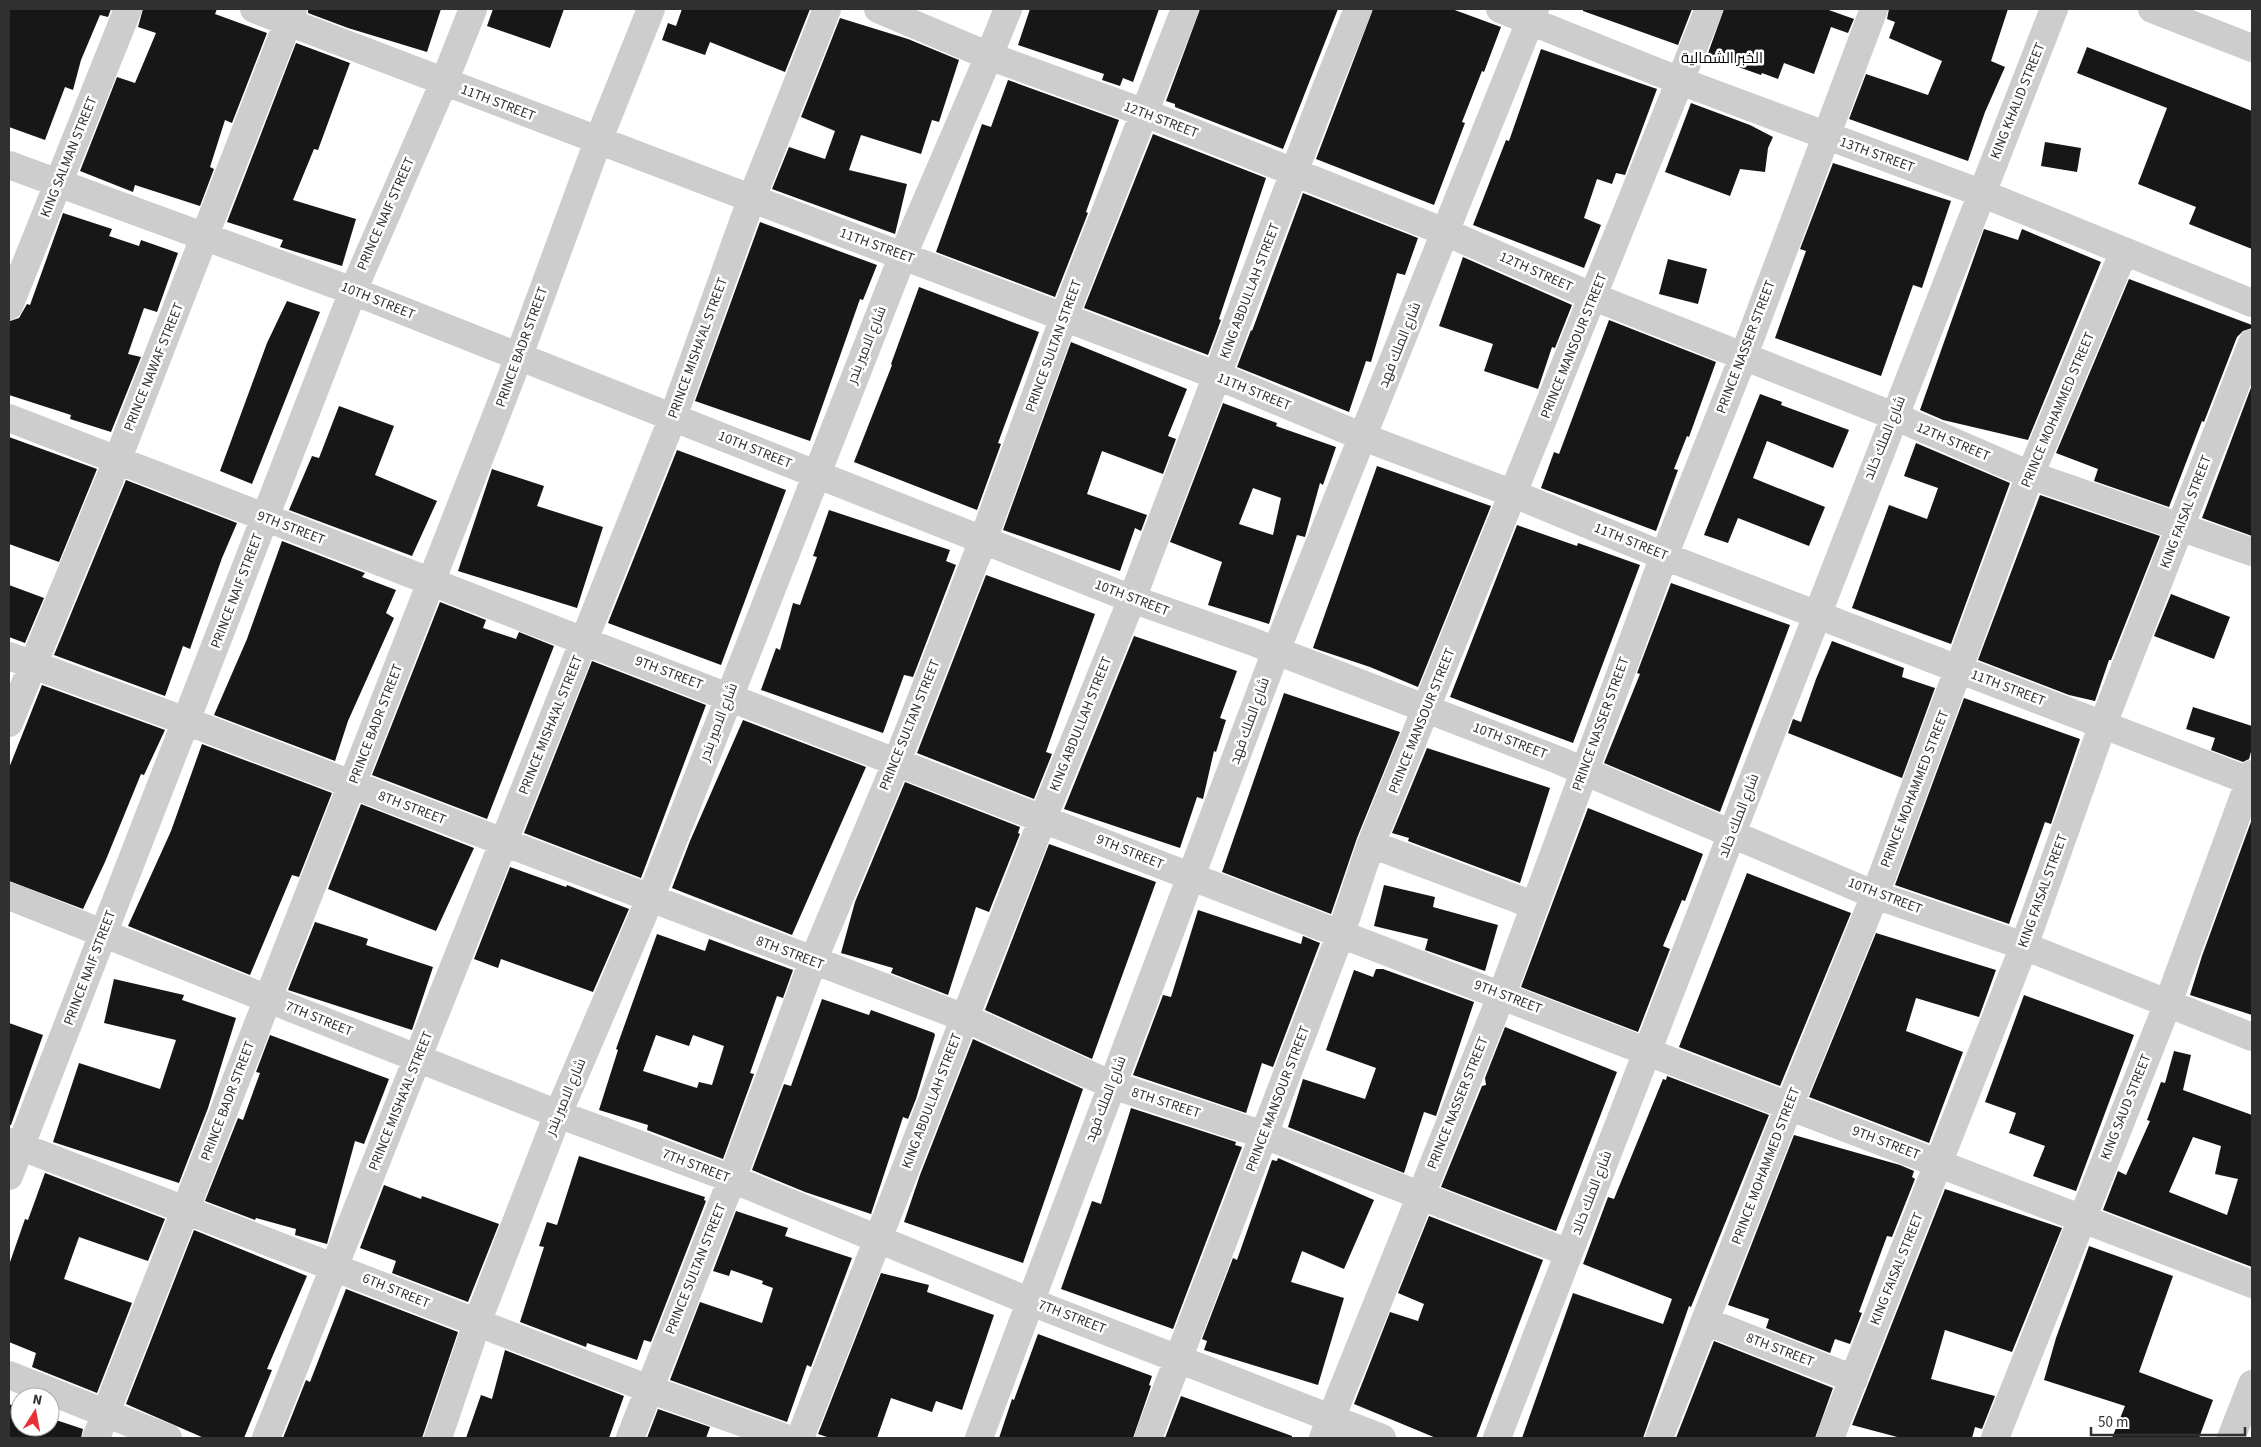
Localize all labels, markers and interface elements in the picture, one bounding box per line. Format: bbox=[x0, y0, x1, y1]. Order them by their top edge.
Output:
street label: KING KHALID STREET bbox=[1986, 39, 2051, 162]
district label: الخبر الشمالية bbox=[1681, 48, 1763, 69]
street label: 11TH STREET bbox=[458, 80, 539, 127]
street label: KING SALMAN STREET bbox=[36, 93, 103, 220]
street label: 12TH STREET bbox=[1121, 97, 1202, 144]
street label: 13TH STREET bbox=[1837, 132, 1918, 178]
street label: PRINCE NAIF STREET bbox=[352, 154, 420, 274]
street label: KING ABDULLAH STREET bbox=[1215, 220, 1285, 362]
street label: 11TH STREET bbox=[837, 223, 918, 269]
street label: 12TH STREET bbox=[1496, 247, 1576, 297]
street label: PRINCE MANSOUR STREET bbox=[1536, 270, 1613, 422]
street label: PRINCE MISHA'AL STREET bbox=[663, 274, 733, 421]
street label: PRINCE SULTAN STREET bbox=[1021, 276, 1087, 415]
street label: 10TH STREET bbox=[338, 277, 418, 325]
street label: PRINCE NASSER STREET bbox=[1711, 277, 1781, 417]
street label: PRINCE BADR STREET bbox=[491, 283, 553, 410]
street label: PRINCE NAWAF STREET bbox=[119, 299, 189, 434]
street label: شارع الملك فهد bbox=[1374, 299, 1426, 391]
street label: شارع الامير بندر bbox=[842, 303, 892, 388]
street label: PRINCE MOHAMMED STREET bbox=[2016, 329, 2100, 491]
street label: 11TH STREET bbox=[1214, 368, 1294, 416]
street label: شارع الملك خالد bbox=[1859, 393, 1911, 483]
street label: 12TH STREET bbox=[1913, 418, 1993, 467]
street label: 10TH STREET bbox=[715, 426, 795, 474]
street label: KING FAISAL STREET bbox=[2155, 452, 2217, 571]
street label: 9TH STREET bbox=[254, 506, 328, 550]
street label: 11TH STREET bbox=[1591, 518, 1671, 566]
street label: PRINCE NAIF STREET bbox=[206, 530, 268, 651]
street label: 10TH STREET bbox=[1092, 575, 1173, 622]
street label: PRINCE MANSOUR STREET bbox=[1384, 645, 1461, 797]
street label: 9TH STREET bbox=[632, 651, 706, 695]
street label: PRINCE MISHA'AL STREET bbox=[514, 652, 588, 798]
street label: KING ABDULLAH STREET bbox=[1045, 653, 1117, 794]
street label: PRINCE NASSER STREET bbox=[1567, 654, 1635, 794]
street label: PRINCE SULTAN STREET bbox=[875, 656, 946, 794]
street label: PRINCE BADR STREET bbox=[344, 661, 408, 787]
street label: 11TH STREET bbox=[1968, 665, 2049, 712]
street label: شارع الملك فهد bbox=[1225, 675, 1275, 767]
street label: شارع الامير بندر bbox=[695, 680, 743, 765]
street label: PRINCE MOHAMMED STREET bbox=[1876, 707, 1954, 871]
street label: 10TH STREET bbox=[1470, 718, 1551, 765]
street label: شارع الملك خالد bbox=[1714, 771, 1764, 861]
street label: 8TH STREET bbox=[375, 786, 449, 830]
street label: 9TH STREET bbox=[1093, 829, 1167, 875]
street label: KING FAISAL STREET bbox=[2013, 831, 2073, 951]
street label: 10TH STREET bbox=[1845, 873, 1926, 920]
street label: PRINCE NAIF STREET bbox=[59, 907, 121, 1028]
street label: 8TH STREET bbox=[753, 931, 827, 975]
street label: 9TH STREET bbox=[1471, 975, 1545, 1019]
street label: 7TH STREET bbox=[282, 996, 356, 1042]
street label: PRINCE MANSOUR STREET bbox=[1241, 1023, 1315, 1175]
street label: PRINCE MISHA'AL STREET bbox=[364, 1028, 438, 1174]
street label: KING ABDULLAH STREET bbox=[897, 1030, 967, 1172]
street label: PRINCE NASSER STREET bbox=[1422, 1033, 1494, 1172]
street label: PRINCE BADR STREET bbox=[196, 1038, 260, 1164]
street label: KING SAUD STREET bbox=[2096, 1051, 2157, 1163]
street label: شارع الملك فهد bbox=[1080, 1053, 1132, 1145]
street label: شارع الامير بندر bbox=[540, 1055, 591, 1139]
street label: 8TH STREET bbox=[1129, 1082, 1203, 1124]
street label: PRINCE MOHAMMED STREET bbox=[1727, 1084, 1805, 1248]
street label: 9TH STREET bbox=[1849, 1121, 1923, 1165]
street label: 7TH STREET bbox=[659, 1144, 733, 1188]
street label: شارع الملك خالد bbox=[1567, 1148, 1617, 1238]
street label: PRINCE SULTAN STREET bbox=[661, 1200, 732, 1338]
street label: KING FAISAL STREET bbox=[1865, 1209, 1929, 1328]
street label: 6TH STREET bbox=[359, 1268, 433, 1314]
street label: 7TH STREET bbox=[1035, 1295, 1109, 1339]
street label: 8TH STREET bbox=[1743, 1328, 1817, 1372]
north arrow bbox=[10, 1387, 60, 1437]
text: N bbox=[31, 1390, 44, 1411]
scale bar bbox=[2091, 1404, 2245, 1436]
text: 50 m bbox=[2098, 1412, 2128, 1433]

